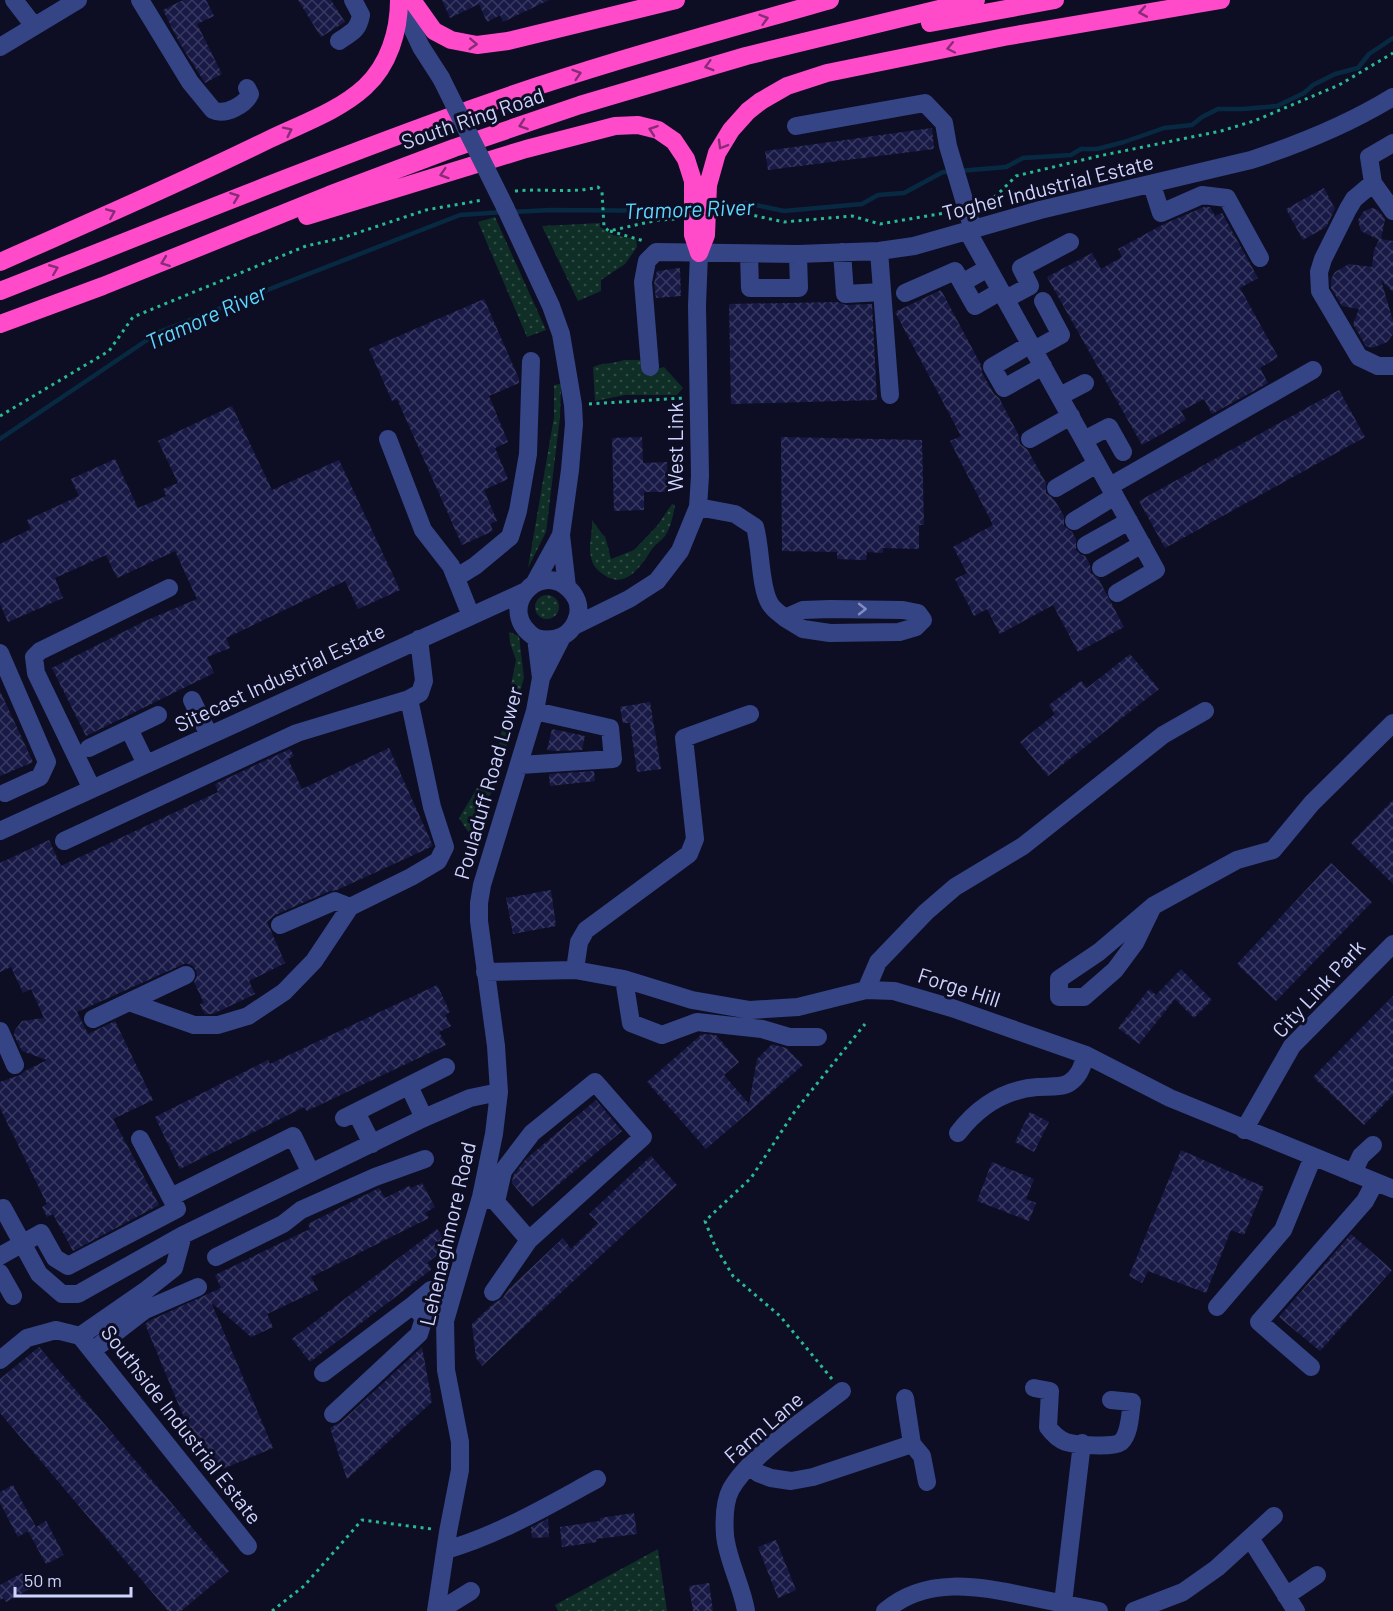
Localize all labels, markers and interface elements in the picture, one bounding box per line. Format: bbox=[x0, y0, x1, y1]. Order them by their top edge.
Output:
one-way arrow bbox=[1138, 6, 1147, 18]
one-way arrow bbox=[759, 13, 769, 26]
one-way arrow bbox=[468, 38, 477, 50]
one-way arrow bbox=[946, 40, 956, 53]
one-way arrow bbox=[704, 59, 715, 71]
one-way arrow bbox=[571, 69, 582, 81]
street label: South Ring Road bbox=[398, 81, 547, 154]
one-way arrow bbox=[518, 117, 529, 130]
one-way arrow bbox=[648, 124, 658, 137]
one-way arrow bbox=[281, 126, 292, 138]
one-way arrow bbox=[718, 139, 729, 149]
street label: Togher Industrial Estate bbox=[939, 148, 1156, 225]
one-way arrow bbox=[439, 167, 450, 179]
one-way arrow bbox=[229, 192, 240, 204]
water label: Tramore River bbox=[624, 193, 756, 223]
one-way arrow bbox=[105, 209, 116, 221]
one-way arrow bbox=[160, 255, 171, 267]
one-way arrow bbox=[48, 264, 59, 276]
water label: Tramore River bbox=[141, 277, 271, 354]
street label: West Link bbox=[662, 402, 687, 492]
one-way arrow bbox=[857, 603, 866, 615]
street label: Sitecast Industrial Estate bbox=[170, 617, 388, 736]
street label: Pouladuff Road Lower bbox=[448, 683, 527, 882]
street label: City Link Park bbox=[1266, 934, 1369, 1042]
street label: Forge Hill bbox=[915, 962, 1004, 1012]
street label: Lehenaghmore Road bbox=[413, 1139, 480, 1328]
street label: Southside Industrial Estate bbox=[97, 1320, 268, 1529]
street label: Farm Lane bbox=[719, 1386, 808, 1468]
scale bar bbox=[15, 1560, 130, 1598]
text: 50 m bbox=[24, 1569, 62, 1591]

